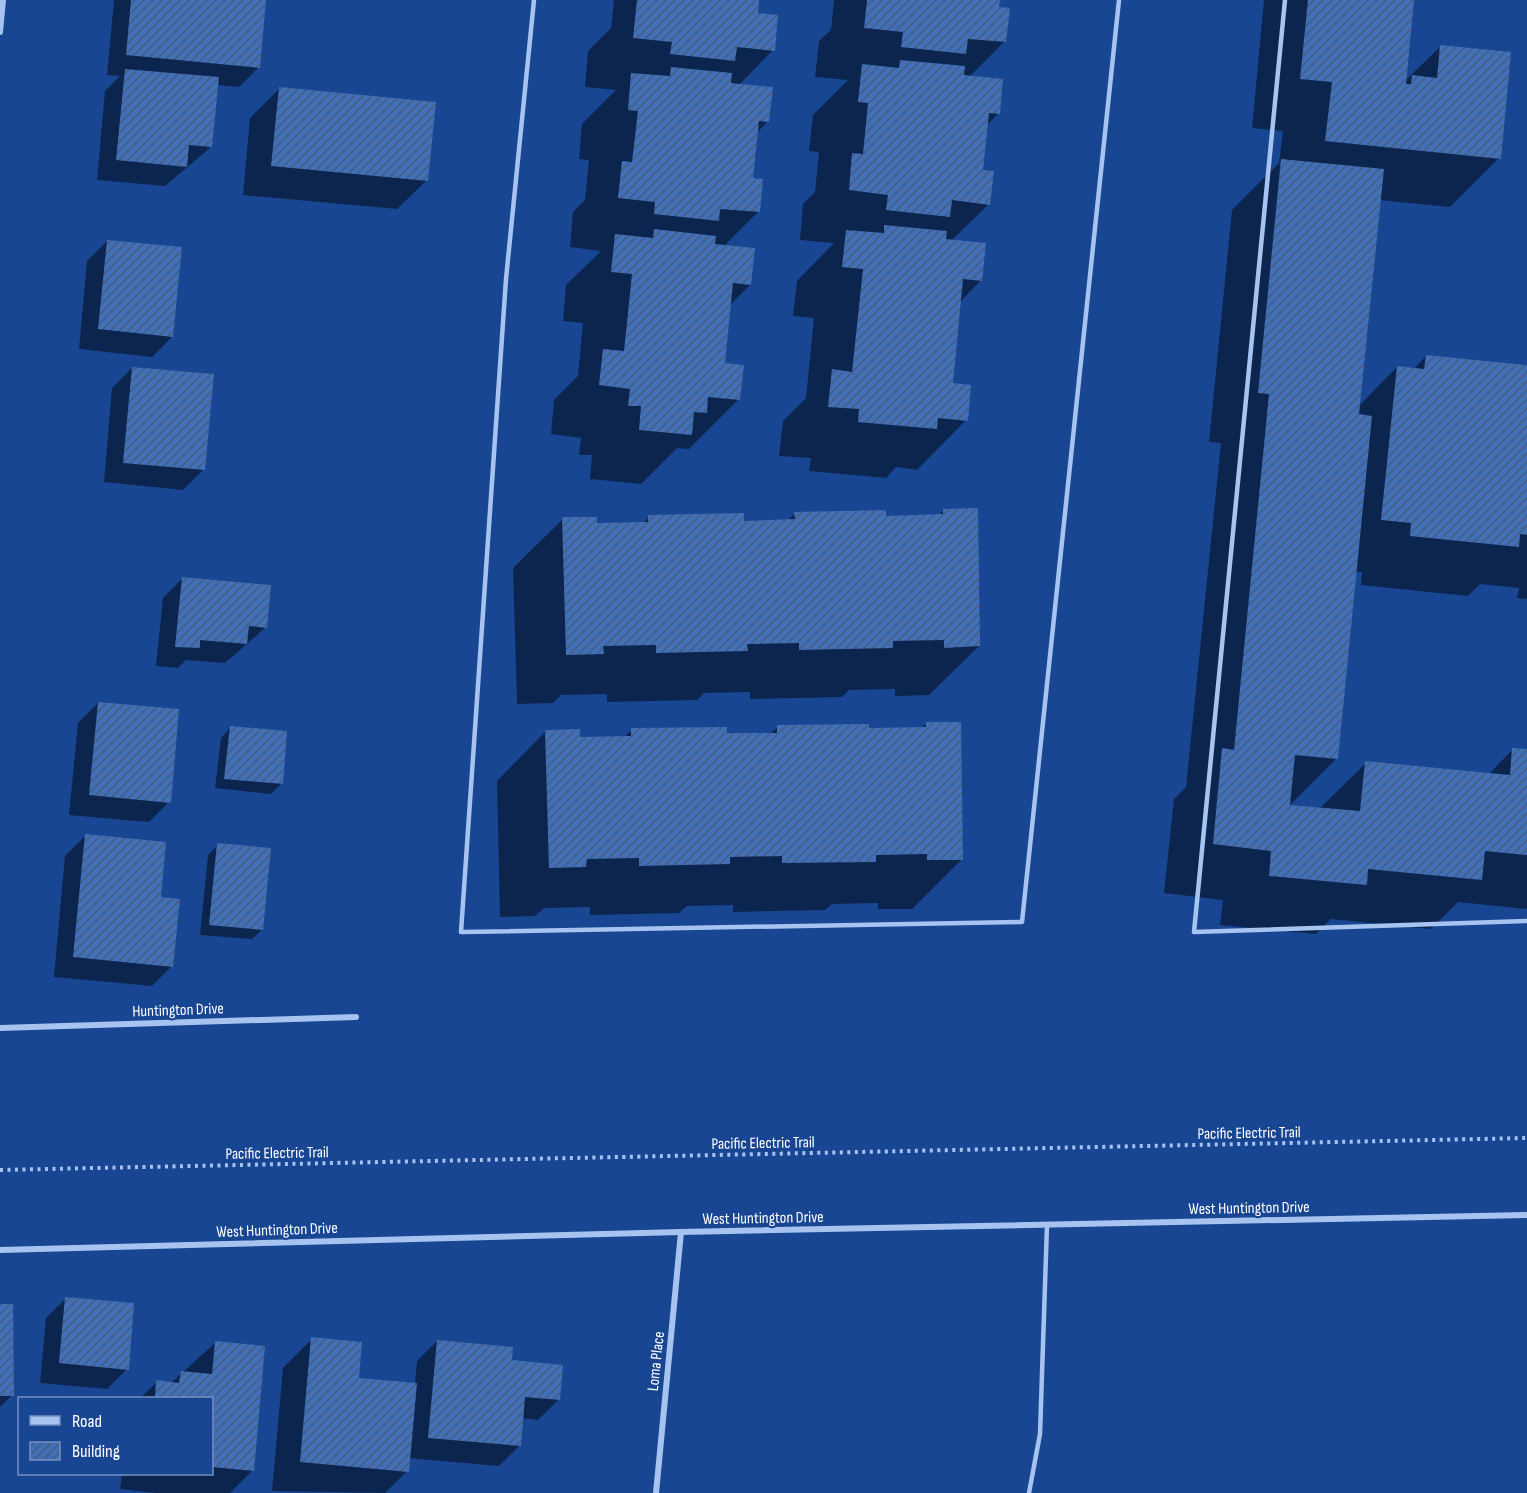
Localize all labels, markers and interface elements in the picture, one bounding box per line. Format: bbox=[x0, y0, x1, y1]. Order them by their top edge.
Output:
street label: Huntington Drive bbox=[132, 999, 224, 1022]
street label: Pacific Electric Trail bbox=[1197, 1123, 1301, 1144]
street label: Pacific Electric Trail bbox=[711, 1133, 815, 1154]
street label: Pacific Electric Trail bbox=[225, 1143, 329, 1164]
street label: West Huntington Drive bbox=[1188, 1198, 1310, 1219]
street label: West Huntington Drive bbox=[702, 1208, 824, 1229]
street label: West Huntington Drive bbox=[216, 1219, 338, 1242]
street label: Loma Place bbox=[644, 1330, 669, 1392]
legend bbox=[18, 1397, 213, 1475]
text: Road bbox=[72, 1411, 102, 1432]
text: Building bbox=[72, 1441, 120, 1462]

